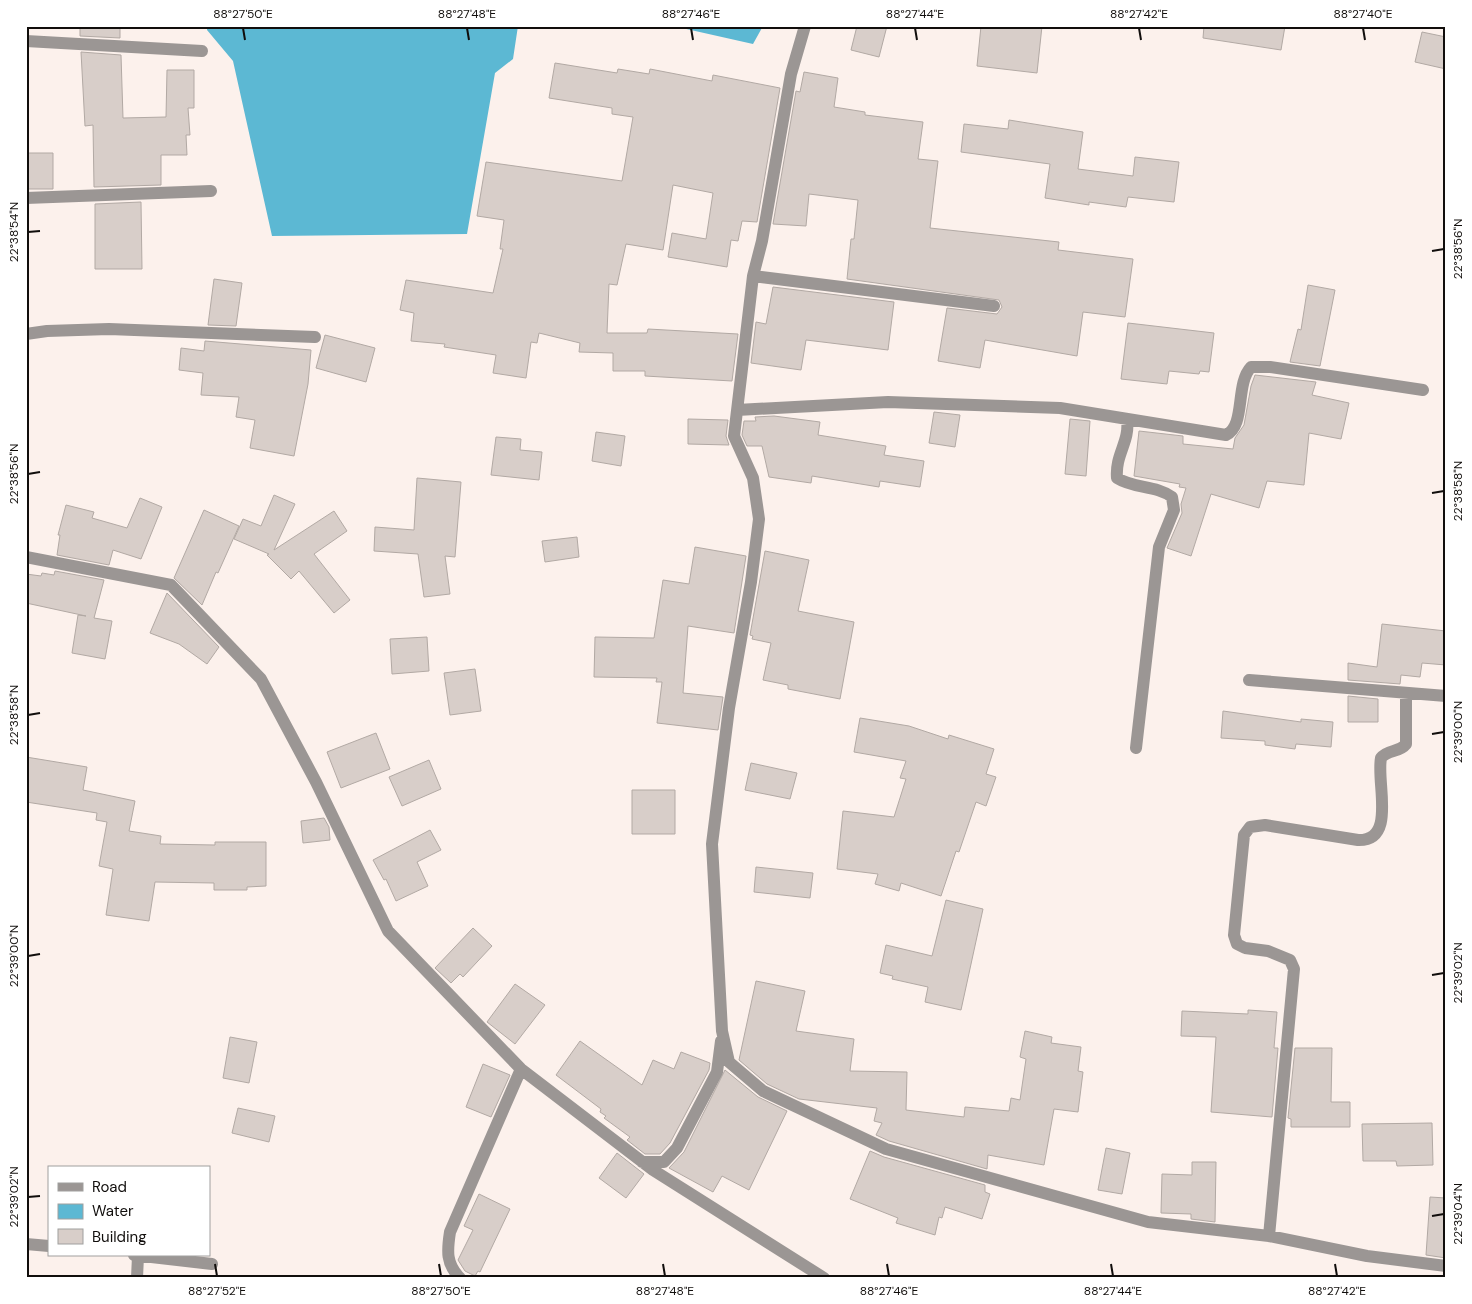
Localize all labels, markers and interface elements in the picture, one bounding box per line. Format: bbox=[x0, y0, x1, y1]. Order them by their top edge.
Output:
text: 88°27'50"E bbox=[213, 6, 273, 22]
text: 88°27'48"E bbox=[438, 6, 496, 22]
text: 88°27'46"E bbox=[662, 6, 720, 22]
text: 88°27'44"E bbox=[886, 6, 944, 22]
text: 88°27'42"E bbox=[1110, 6, 1168, 22]
text: 88°27'40"E bbox=[1333, 6, 1393, 22]
text: 22°38'54"N bbox=[6, 202, 22, 262]
text: 22°38'56"N bbox=[1450, 219, 1466, 279]
text: 22°38'56"N bbox=[6, 444, 22, 504]
text: 22°38'58"N bbox=[1450, 461, 1466, 521]
text: 22°38'58"N bbox=[6, 685, 22, 745]
text: 22°39'00"N bbox=[1450, 701, 1466, 763]
text: 22°39'00"N bbox=[6, 925, 22, 987]
text: 22°39'02"N bbox=[1450, 943, 1466, 1003]
legend bbox=[48, 1166, 210, 1256]
text: 22°39'02"N bbox=[6, 1167, 22, 1227]
text: Road bbox=[92, 1177, 127, 1197]
text: 22°39'04"N bbox=[1450, 1183, 1466, 1245]
text: Water bbox=[92, 1201, 134, 1221]
text: Building bbox=[92, 1227, 147, 1247]
text: 88°27'52"E bbox=[188, 1283, 246, 1299]
text: 88°27'50"E bbox=[411, 1283, 471, 1299]
text: 88°27'48"E bbox=[636, 1283, 694, 1299]
text: 88°27'46"E bbox=[860, 1283, 918, 1299]
text: 88°27'44"E bbox=[1084, 1283, 1142, 1299]
text: 88°27'42"E bbox=[1308, 1283, 1366, 1299]

